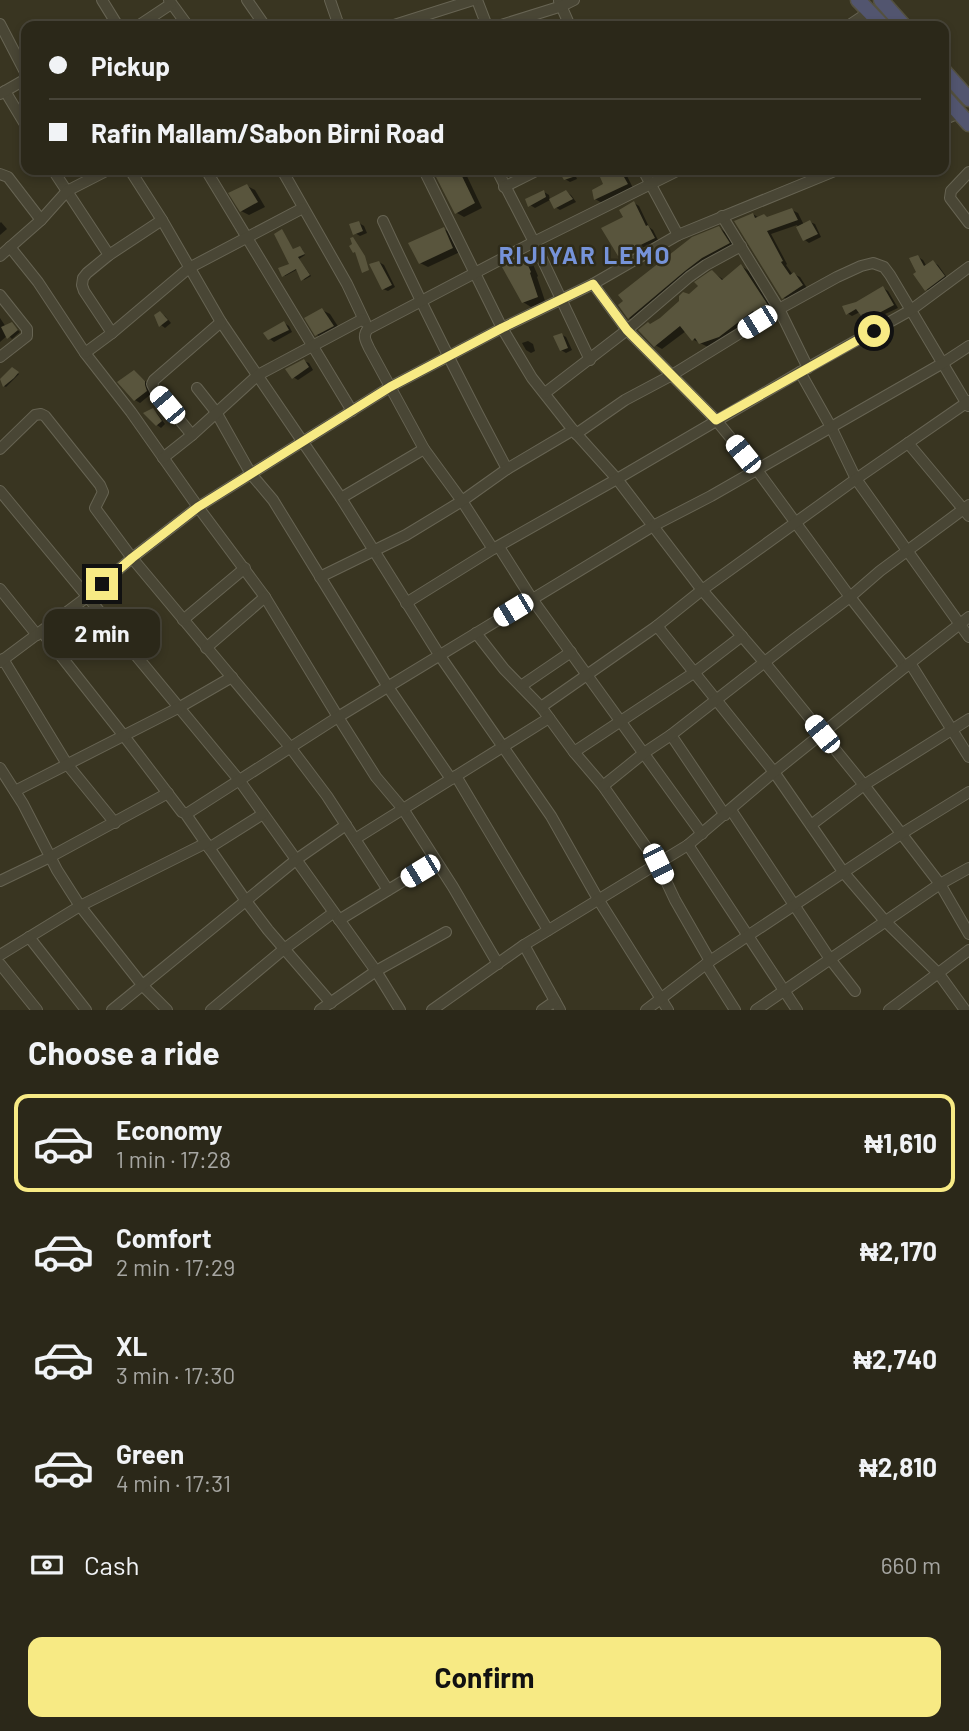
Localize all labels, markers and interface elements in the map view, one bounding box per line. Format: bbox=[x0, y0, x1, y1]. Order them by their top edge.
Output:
text: Pickup bbox=[91, 50, 170, 81]
text: Rafin Mallam/Sabon Birni Road bbox=[91, 117, 444, 148]
district label: RIJIYAR LEMO bbox=[499, 240, 671, 269]
car bbox=[734, 302, 781, 342]
route start bbox=[858, 315, 890, 347]
car bbox=[146, 382, 189, 428]
car bbox=[722, 431, 765, 477]
route end bbox=[86, 568, 118, 600]
car bbox=[490, 590, 537, 630]
callout: 2 min bbox=[44, 608, 160, 658]
text: 2 min bbox=[74, 619, 130, 647]
car bbox=[801, 711, 844, 757]
car bbox=[640, 841, 677, 887]
car bbox=[397, 851, 444, 891]
text: Choose a ride bbox=[28, 1033, 220, 1071]
icon: car bbox=[32, 1112, 95, 1175]
text: Economy bbox=[116, 1114, 222, 1145]
text: ₦1,610 bbox=[864, 1127, 937, 1158]
text: 1 min · 17:28 bbox=[116, 1145, 231, 1173]
icon: car bbox=[32, 1220, 95, 1283]
text: Comfort bbox=[116, 1222, 212, 1253]
text: ₦2,170 bbox=[860, 1235, 937, 1266]
text: 2 min · 17:29 bbox=[116, 1253, 235, 1281]
icon: car bbox=[32, 1328, 95, 1391]
text: XL bbox=[116, 1330, 147, 1361]
text: ₦2,740 bbox=[853, 1343, 937, 1374]
text: 3 min · 17:30 bbox=[116, 1361, 235, 1389]
icon: car bbox=[32, 1436, 95, 1499]
text: Green bbox=[116, 1438, 184, 1469]
text: ₦2,810 bbox=[859, 1451, 937, 1482]
text: 4 min · 17:31 bbox=[116, 1469, 231, 1497]
icon: cash bbox=[28, 1546, 66, 1584]
text: Cash bbox=[84, 1549, 139, 1580]
text: 660 m bbox=[881, 1551, 941, 1579]
button: Confirm bbox=[28, 1637, 941, 1717]

